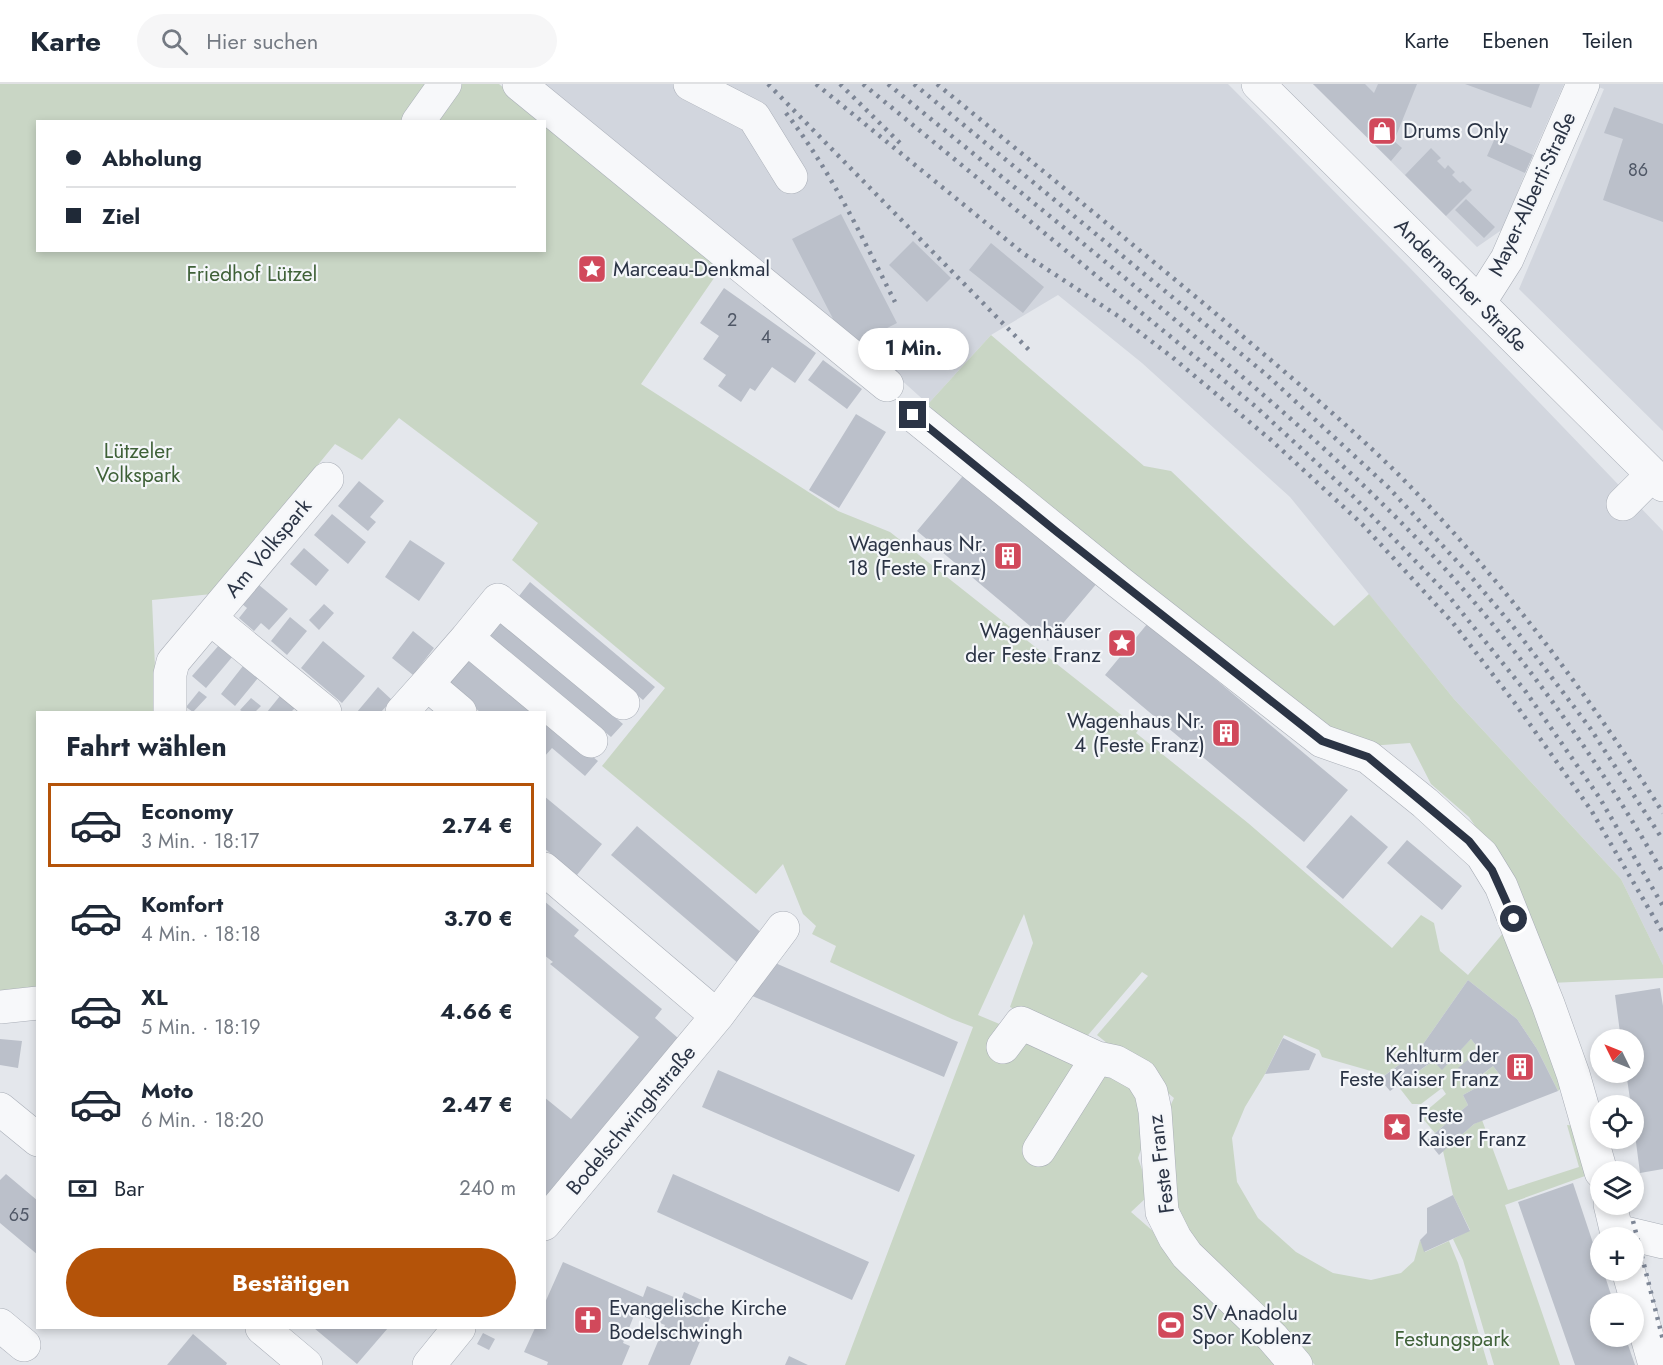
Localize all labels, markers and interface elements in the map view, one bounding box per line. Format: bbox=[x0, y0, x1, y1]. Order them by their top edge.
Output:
search box bbox=[137, 14, 557, 68]
text: Karte bbox=[30, 21, 101, 62]
icon: search bbox=[158, 25, 191, 58]
text: Hier suchen bbox=[206, 25, 318, 57]
text: Karte bbox=[1404, 26, 1449, 56]
text: Ebenen bbox=[1482, 26, 1549, 56]
text: Teilen bbox=[1582, 26, 1633, 56]
street label: Mayer-Alberti-Straße bbox=[1481, 107, 1583, 281]
shop icon: Drums Only bbox=[1366, 115, 1398, 147]
place label: Drums Only bbox=[1403, 116, 1509, 146]
text: Abholung bbox=[102, 142, 202, 174]
house number: 86 bbox=[1628, 157, 1648, 183]
text: Ziel bbox=[102, 200, 140, 232]
street label: Andernacher Straße bbox=[1387, 211, 1535, 359]
place icon: Marceau-Denkmal bbox=[576, 253, 608, 285]
place label: Marceau-Denkmal bbox=[613, 254, 770, 284]
park label: Friedhof Lützel bbox=[187, 259, 317, 289]
house number: 2 bbox=[727, 307, 737, 333]
house number: 4 bbox=[761, 324, 771, 350]
callout: 1 Min. bbox=[858, 328, 968, 370]
text: 1 Min. bbox=[885, 334, 942, 363]
route end bbox=[899, 401, 926, 428]
park label: Lützeler Volkspark bbox=[96, 436, 181, 490]
street label: Am Volkspark bbox=[218, 491, 319, 604]
place label: Wagenhaus Nr. 18 (Feste Franz) bbox=[847, 529, 987, 583]
building icon: Wagenhaus Nr. 18 (Feste Franz) bbox=[992, 540, 1024, 572]
place label: Wagenhäuser der Feste Franz bbox=[965, 616, 1102, 670]
place icon: Wagenhäuser der Feste Franz bbox=[1106, 627, 1138, 659]
place label: Wagenhaus Nr. 4 (Feste Franz) bbox=[1067, 706, 1205, 760]
building icon: Wagenhaus Nr. 4 (Feste Franz) bbox=[1210, 717, 1242, 749]
text: Fahrt wählen bbox=[66, 727, 227, 766]
text: Economy bbox=[141, 795, 233, 827]
icon: car bbox=[69, 798, 123, 852]
text: 2.74 € bbox=[442, 809, 513, 841]
text: 3 Min. · 18:17 bbox=[141, 827, 259, 856]
text: Komfort bbox=[141, 888, 223, 920]
icon: car bbox=[69, 891, 123, 945]
text: 3.70 € bbox=[444, 902, 513, 934]
route start bbox=[1500, 905, 1527, 932]
text: 4 Min. · 18:18 bbox=[141, 920, 260, 949]
text: XL bbox=[141, 981, 168, 1013]
icon: car bbox=[69, 984, 123, 1038]
text: 4.66 € bbox=[440, 995, 513, 1027]
text: 5 Min. · 18:19 bbox=[141, 1013, 261, 1042]
north arrow bbox=[1590, 1029, 1644, 1083]
map controls bbox=[1590, 1029, 1644, 1347]
street label: Bodelschwinghstraße bbox=[559, 1038, 703, 1201]
place label: Kehlturm der Feste Kaiser Franz bbox=[1339, 1040, 1500, 1094]
building icon: Kehlturm der Feste Kaiser Franz bbox=[1504, 1051, 1536, 1083]
text: Moto bbox=[141, 1074, 194, 1106]
icon: car bbox=[69, 1077, 123, 1131]
text: 2.47 € bbox=[442, 1088, 513, 1120]
button: locate bbox=[1590, 1095, 1644, 1149]
place label: Feste Kaiser Franz bbox=[1418, 1100, 1527, 1154]
text: 6 Min. · 18:20 bbox=[141, 1106, 264, 1135]
place icon: Feste Kaiser Franz bbox=[1381, 1111, 1413, 1143]
street label: Feste Franz bbox=[1140, 1113, 1182, 1215]
button: layers bbox=[1590, 1161, 1644, 1215]
icon: cash bbox=[66, 1172, 99, 1205]
text: Bar bbox=[114, 1172, 144, 1204]
text: 240 m bbox=[459, 1174, 516, 1203]
house number: 65 bbox=[9, 1202, 29, 1228]
button: + bbox=[1590, 1227, 1644, 1281]
button: Bestätigen bbox=[66, 1248, 516, 1317]
place label: Evangelische Kirche Bodelschwingh bbox=[609, 1293, 787, 1347]
button: − bbox=[1590, 1293, 1644, 1347]
place label: SV Anadolu Spor Koblenz bbox=[1192, 1298, 1312, 1352]
church icon: Evangelische Kirche Bodelschwingh bbox=[572, 1304, 604, 1336]
sports icon: SV Anadolu Spor Koblenz bbox=[1155, 1309, 1187, 1341]
park label: Festungspark bbox=[1394, 1324, 1510, 1354]

